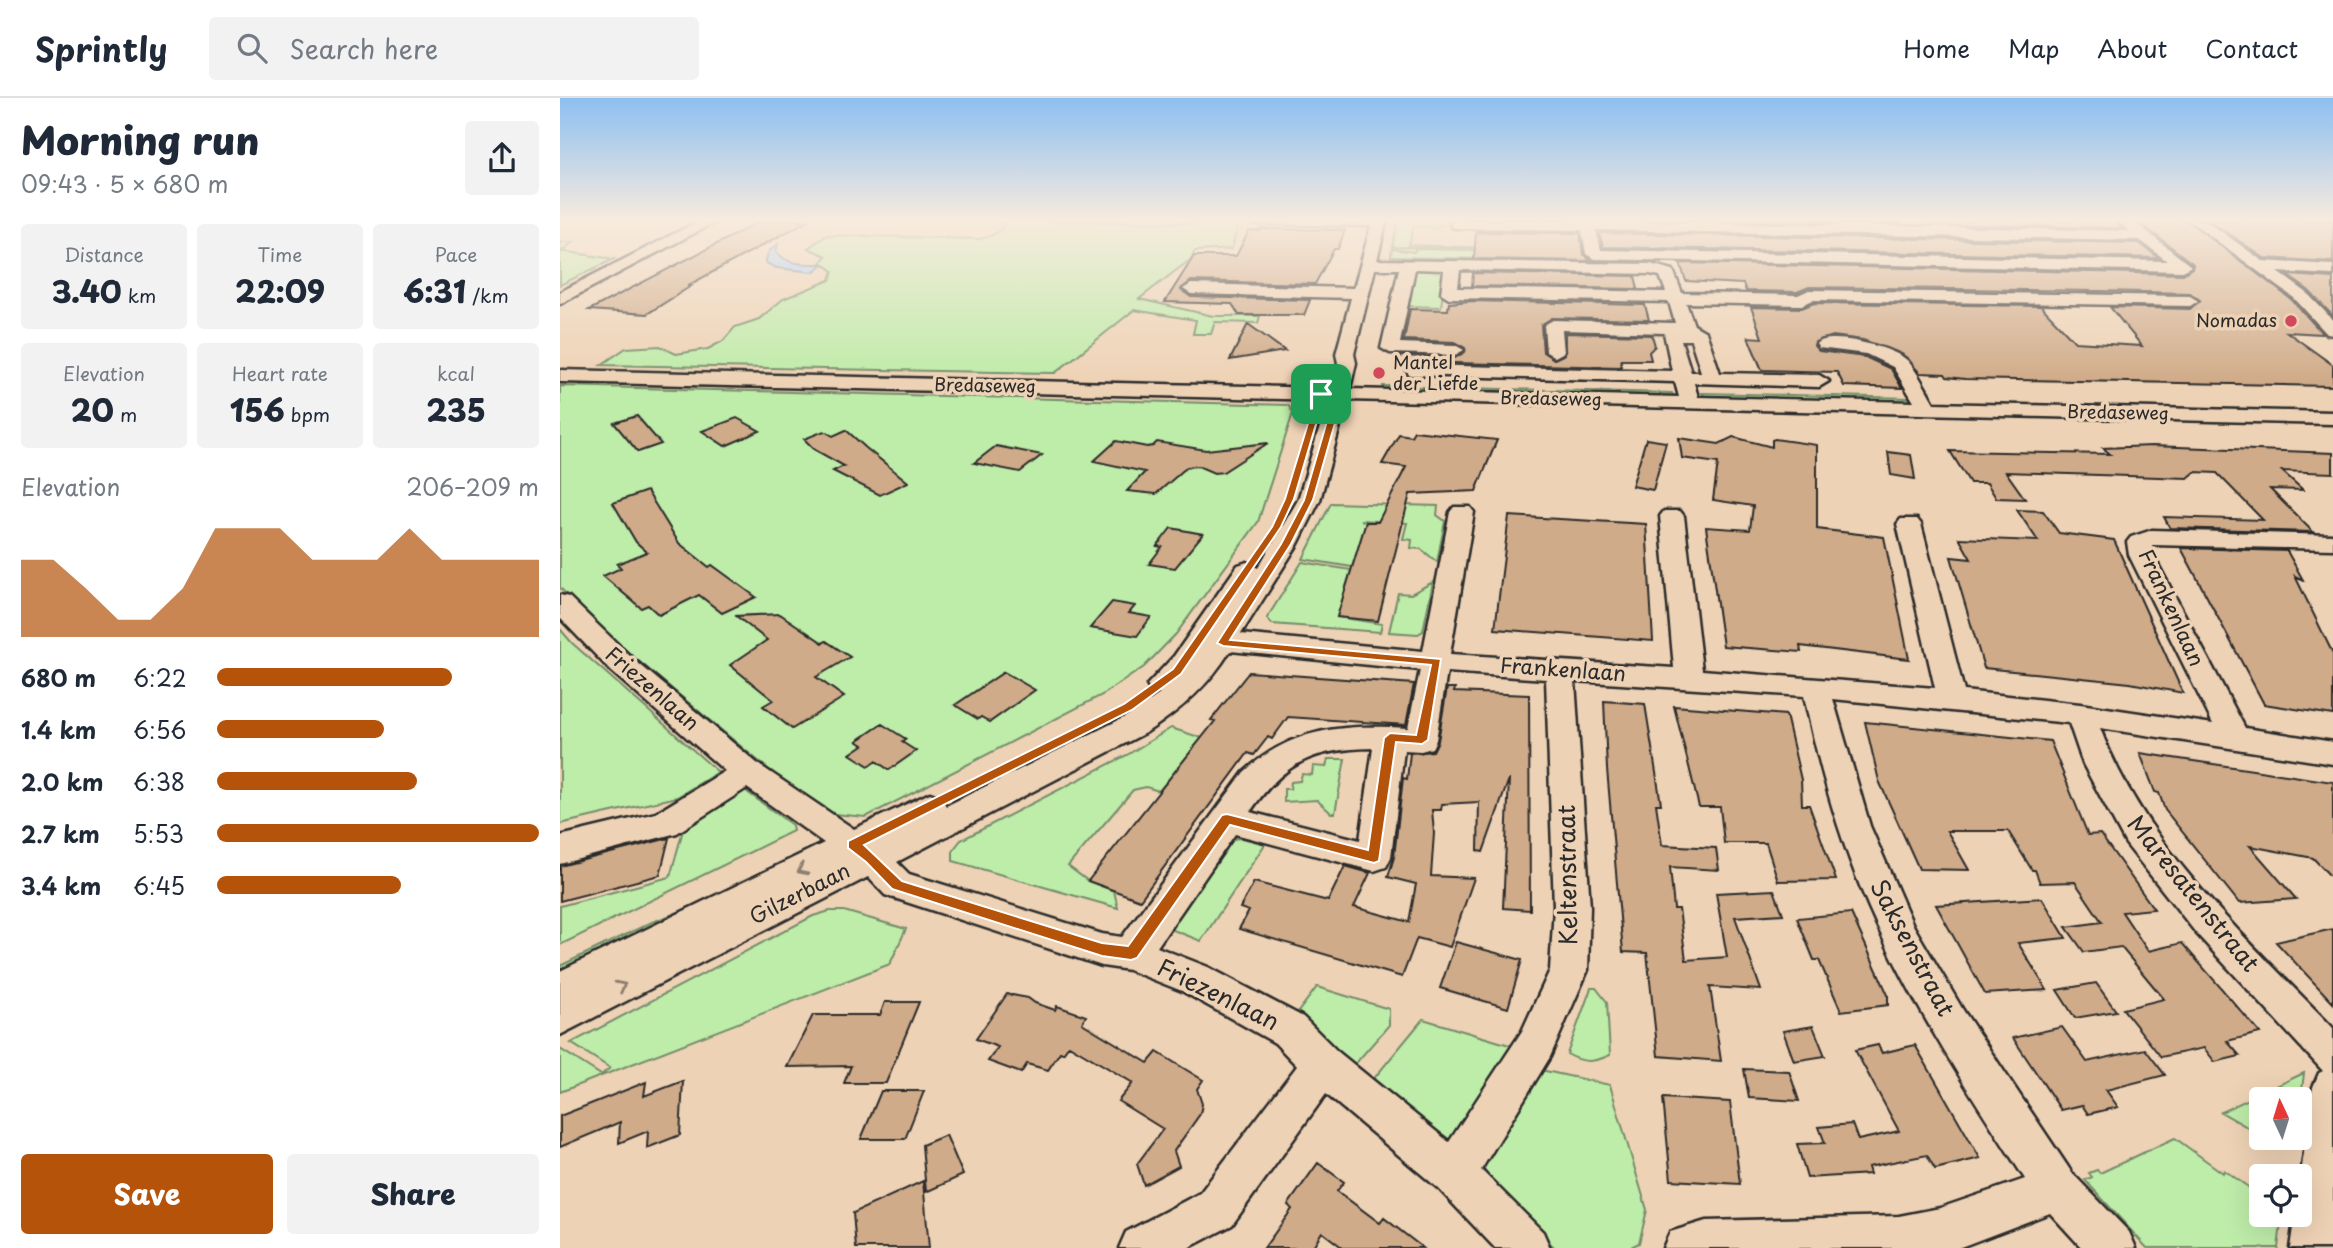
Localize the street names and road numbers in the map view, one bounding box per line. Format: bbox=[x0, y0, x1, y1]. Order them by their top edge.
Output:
street label: Bredaseweg bbox=[934, 370, 1036, 399]
street label: Bredaseweg bbox=[1500, 383, 1602, 412]
street label: Bredaseweg bbox=[2067, 397, 2169, 426]
street label: Frankenlaan bbox=[2132, 543, 2214, 671]
street label: Friezenlaan bbox=[599, 638, 707, 737]
street label: Frankenlaan bbox=[1499, 648, 1627, 688]
street label: Keltenstraat bbox=[1547, 804, 1585, 946]
street label: Maresatenstraat bbox=[2120, 806, 2269, 979]
street label: Gilzerbaan bbox=[743, 853, 855, 931]
street label: Saksenstraat bbox=[1862, 872, 1965, 1022]
street label: Friezenlaan bbox=[1152, 948, 1286, 1038]

